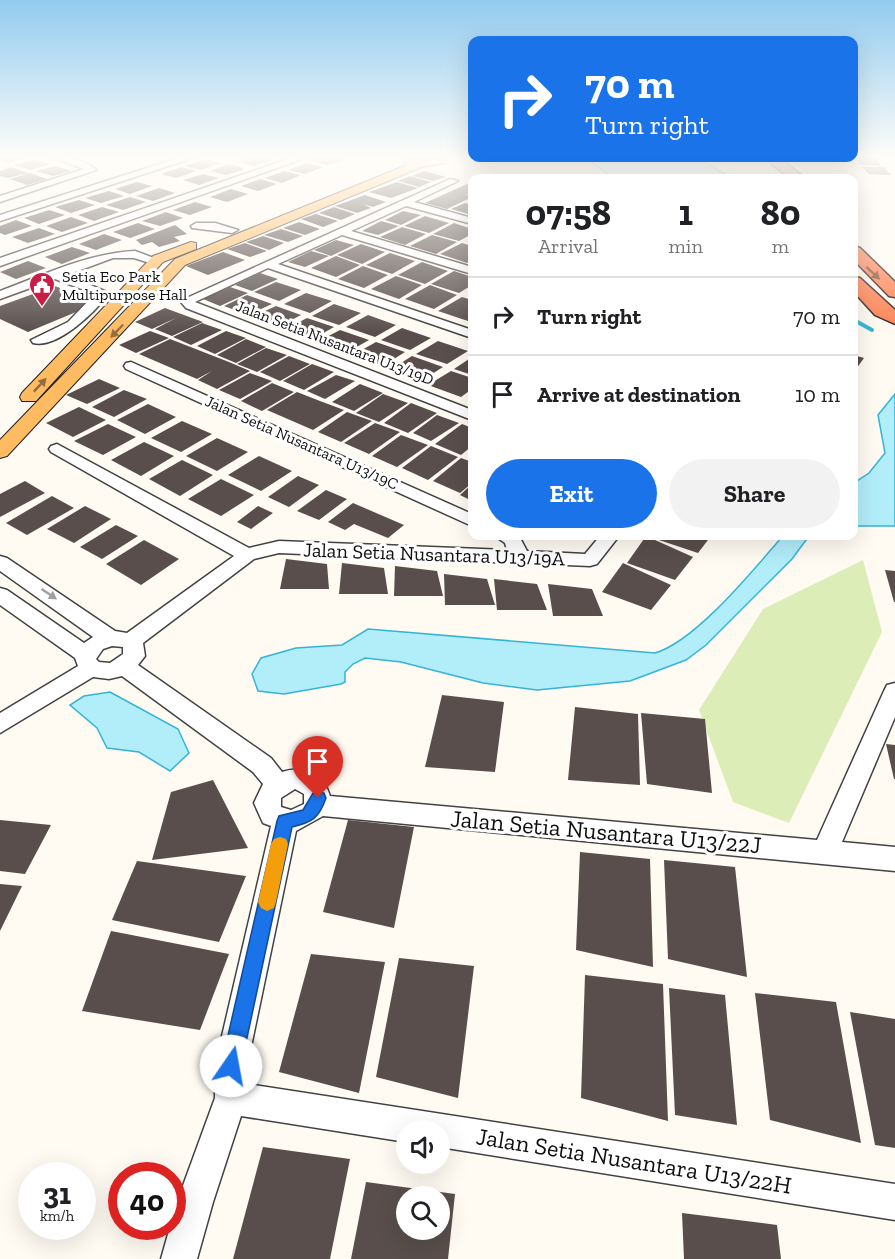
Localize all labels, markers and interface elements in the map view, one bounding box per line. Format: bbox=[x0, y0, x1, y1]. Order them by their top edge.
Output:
text: 70 m bbox=[585, 58, 675, 109]
icon: right bbox=[486, 60, 564, 138]
text: Turn right bbox=[585, 109, 709, 141]
text: 07:58 bbox=[525, 191, 611, 234]
text: 1 bbox=[678, 191, 693, 234]
text: 80 bbox=[760, 191, 801, 234]
text: Arrival bbox=[538, 234, 598, 258]
text: min bbox=[669, 234, 703, 258]
text: m bbox=[772, 234, 789, 258]
one-way arrow bbox=[865, 266, 880, 279]
place label: Setia Eco Park Multipurpose Hall bbox=[62, 267, 187, 304]
public building icon: Setia Eco Park Multipurpose Hall bbox=[27, 270, 57, 308]
street label: Jalan Setia Nusantara U13/19D bbox=[233, 296, 436, 389]
icon: right bbox=[486, 300, 519, 333]
text: Turn right bbox=[537, 303, 641, 330]
text: 70 m bbox=[793, 303, 840, 330]
one-way arrow bbox=[110, 323, 124, 338]
one-way arrow bbox=[33, 377, 47, 392]
icon: arrive bbox=[486, 378, 519, 411]
text: Arrive at destination bbox=[537, 381, 740, 408]
text: 10 m bbox=[795, 381, 840, 408]
street label: Jalan Setia Nusantara U13/19C bbox=[202, 391, 401, 494]
button: Exit bbox=[486, 459, 657, 528]
button: Share bbox=[669, 459, 840, 528]
street label: Jalan Setia Nusantara U13/19A bbox=[303, 537, 566, 571]
one-way arrow bbox=[40, 588, 56, 600]
pin bbox=[292, 736, 343, 798]
icon: arrive bbox=[301, 745, 334, 778]
street label: Jalan Setia Nusantara U13/22J bbox=[450, 803, 763, 860]
position arrow bbox=[199, 1034, 263, 1098]
map controls bbox=[396, 1120, 450, 1240]
button: sound bbox=[396, 1120, 450, 1174]
street label: Jalan Setia Nusantara U13/22H bbox=[474, 1121, 794, 1200]
speed limit sign: 40 bbox=[108, 1162, 186, 1240]
text: 31 bbox=[43, 1176, 71, 1212]
button: search bbox=[396, 1186, 450, 1240]
text: km/h bbox=[40, 1207, 74, 1225]

